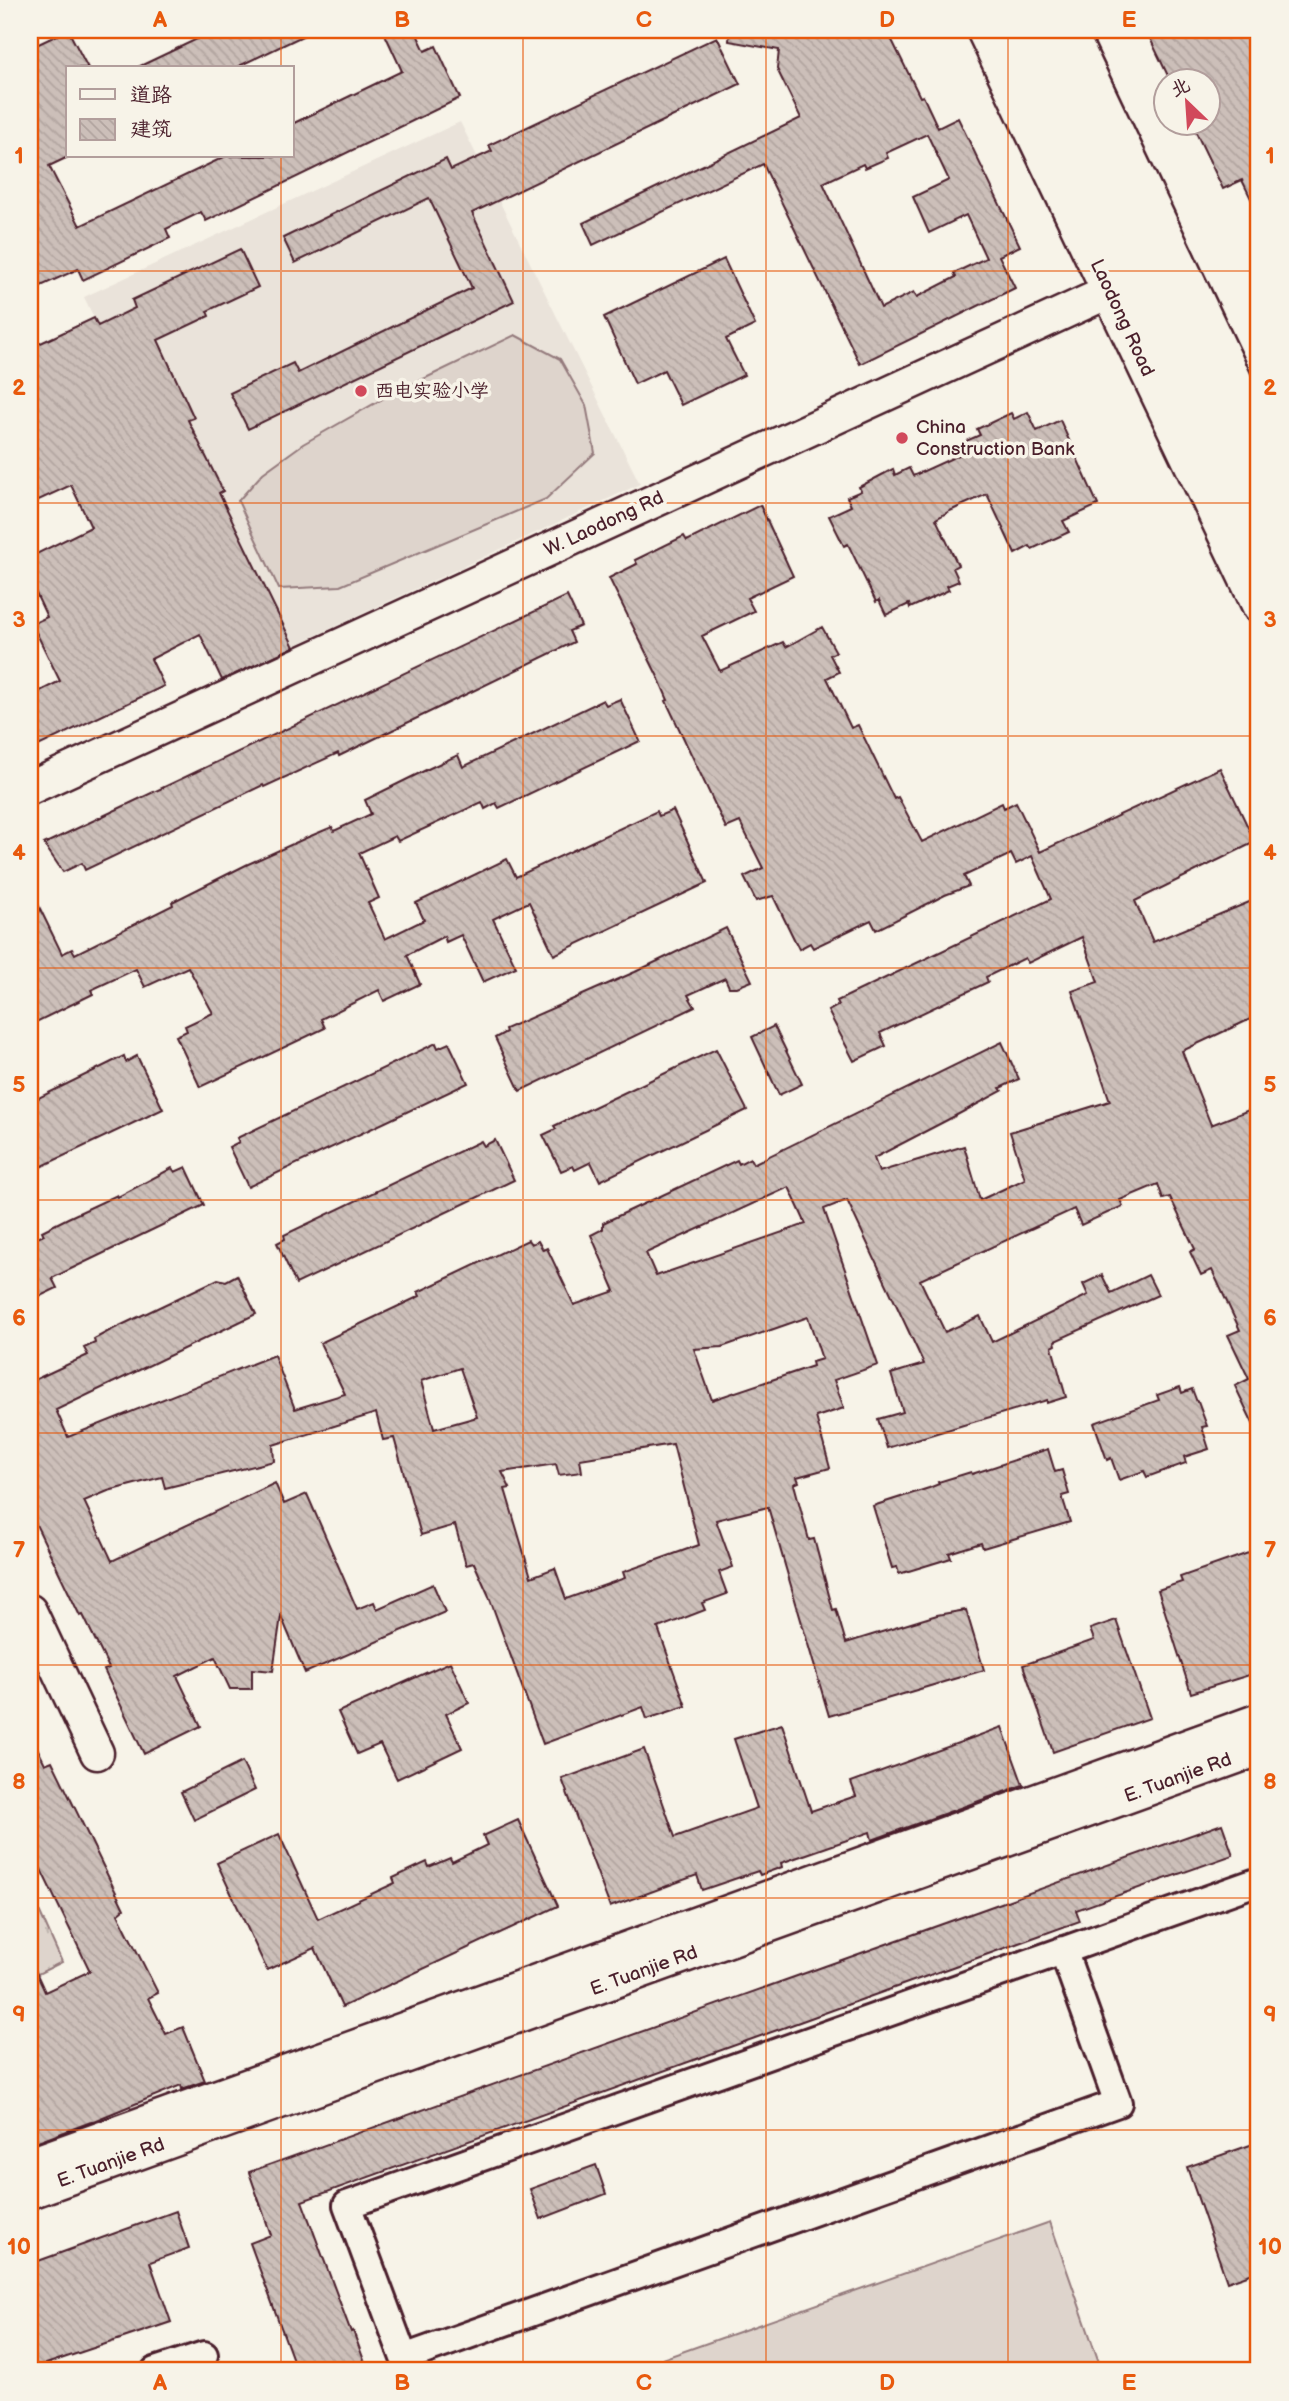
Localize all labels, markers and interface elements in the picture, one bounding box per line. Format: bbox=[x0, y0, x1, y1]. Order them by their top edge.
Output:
text: A bbox=[152, 6, 168, 34]
text: B bbox=[394, 6, 410, 34]
text: C bbox=[636, 6, 652, 34]
text: D bbox=[879, 6, 895, 34]
text: E bbox=[1122, 6, 1137, 34]
legend bbox=[66, 66, 294, 158]
north arrow bbox=[1152, 66, 1222, 136]
text: 北 bbox=[1167, 74, 1194, 102]
text: 道路 bbox=[130, 83, 172, 108]
text: 建筑 bbox=[130, 117, 172, 142]
text: 1 bbox=[14, 142, 24, 170]
text: 1 bbox=[1265, 142, 1275, 170]
street label: Laodong Road bbox=[1085, 256, 1159, 380]
text: 2 bbox=[12, 374, 26, 402]
text: 2 bbox=[1263, 374, 1277, 402]
place label: 西电实验小学 bbox=[375, 380, 489, 403]
marker: 西电实验小学 bbox=[353, 383, 369, 399]
place label: China Construction Bank bbox=[916, 416, 1075, 461]
marker: China Construction Bank bbox=[894, 430, 910, 446]
street label: W. Laodong Rd bbox=[541, 486, 667, 562]
text: 3 bbox=[12, 606, 26, 634]
text: 3 bbox=[1263, 606, 1277, 634]
text: 4 bbox=[12, 839, 26, 867]
text: 4 bbox=[1263, 839, 1277, 867]
text: 5 bbox=[12, 1071, 26, 1099]
text: 5 bbox=[1263, 1071, 1277, 1099]
text: 6 bbox=[12, 1304, 26, 1332]
text: 6 bbox=[1263, 1304, 1277, 1332]
text: 7 bbox=[13, 1536, 26, 1564]
text: 7 bbox=[1264, 1536, 1277, 1564]
street label: E. Tuanjie Rd bbox=[1121, 1748, 1235, 1808]
text: 8 bbox=[12, 1768, 26, 1796]
text: 8 bbox=[1263, 1768, 1277, 1796]
street label: E. Tuanjie Rd bbox=[587, 1941, 701, 2001]
text: 9 bbox=[12, 2001, 26, 2029]
text: 9 bbox=[1263, 2001, 1277, 2029]
street label: E. Tuanjie Rd bbox=[54, 2133, 168, 2193]
text: 10 bbox=[7, 2233, 31, 2261]
text: 10 bbox=[1258, 2233, 1282, 2261]
text: A bbox=[152, 2369, 168, 2397]
text: B bbox=[394, 2369, 410, 2397]
text: C bbox=[636, 2369, 652, 2397]
text: D bbox=[879, 2369, 895, 2397]
text: E bbox=[1122, 2369, 1137, 2397]

